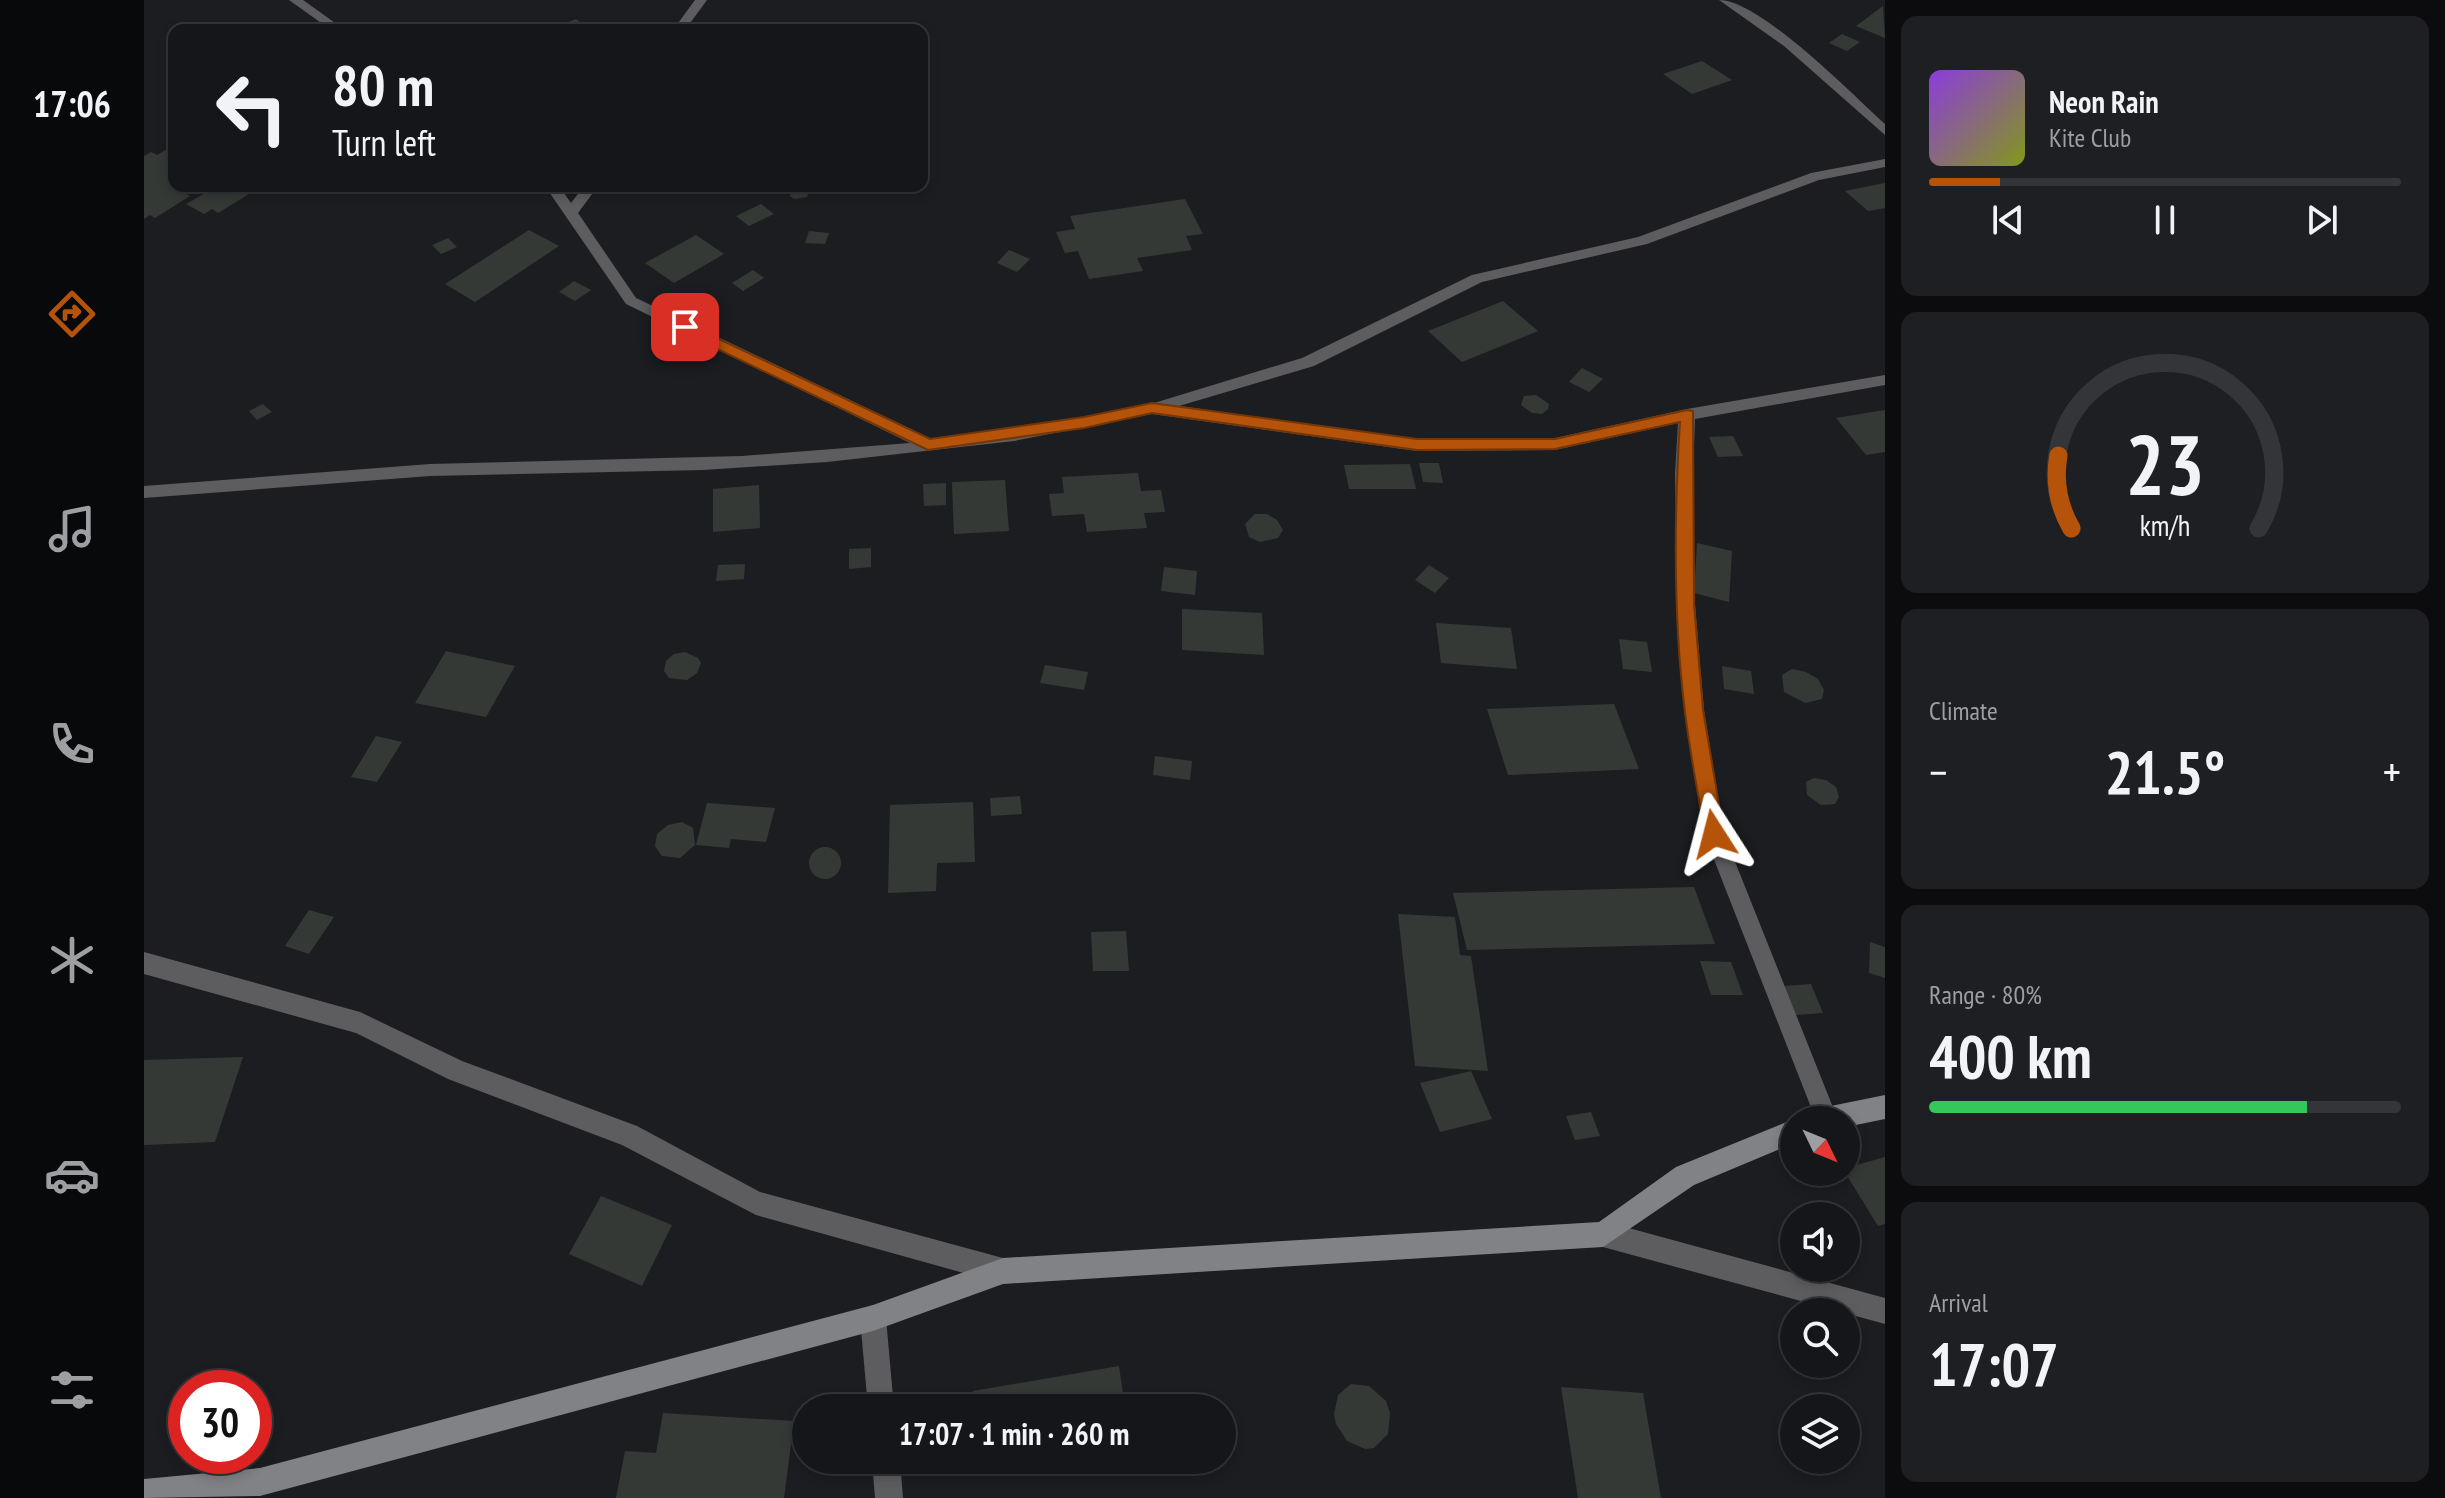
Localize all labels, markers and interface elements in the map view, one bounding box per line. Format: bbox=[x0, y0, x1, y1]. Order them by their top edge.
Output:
text: 80 m bbox=[332, 49, 434, 121]
icon: left bbox=[200, 56, 304, 160]
text: 17:06 bbox=[33, 80, 111, 127]
text: Neon Rain bbox=[2049, 82, 2159, 121]
text: Turn left bbox=[332, 119, 436, 166]
text: Kite Club bbox=[2049, 121, 2131, 154]
icon: previous bbox=[1986, 198, 2030, 242]
icon: pause bbox=[2143, 198, 2187, 242]
icon: next bbox=[2300, 198, 2344, 242]
icon: directions bbox=[44, 286, 100, 342]
pin bbox=[651, 293, 719, 361]
icon: arrive bbox=[663, 305, 707, 349]
text: 23 bbox=[2125, 409, 2205, 517]
icon: music bbox=[44, 501, 100, 557]
text: km/h bbox=[2140, 507, 2190, 544]
text: Climate bbox=[1929, 694, 1998, 727]
icon: phone bbox=[44, 716, 100, 772]
text: 21.5° bbox=[2105, 733, 2225, 811]
text: − bbox=[1929, 743, 1947, 800]
text: + bbox=[2383, 743, 2401, 800]
position arrow bbox=[1672, 792, 1756, 876]
icon: climate bbox=[44, 932, 100, 988]
text: Range · 80% bbox=[1929, 978, 2042, 1011]
text: 400 km bbox=[1929, 1017, 2092, 1095]
north arrow bbox=[1780, 1106, 1860, 1186]
map controls bbox=[1780, 1106, 1860, 1474]
icon: car bbox=[44, 1147, 100, 1203]
button: sound bbox=[1780, 1202, 1860, 1282]
text: Arrival bbox=[1929, 1286, 1988, 1319]
button: search bbox=[1780, 1298, 1860, 1378]
text: 17:07 bbox=[1929, 1325, 2059, 1403]
icon: filters bbox=[44, 1362, 100, 1418]
speed limit sign: 30 bbox=[168, 1370, 272, 1474]
button: layers bbox=[1780, 1394, 1860, 1474]
text: 17:07 · 1 min · 260 m bbox=[899, 1414, 1129, 1453]

